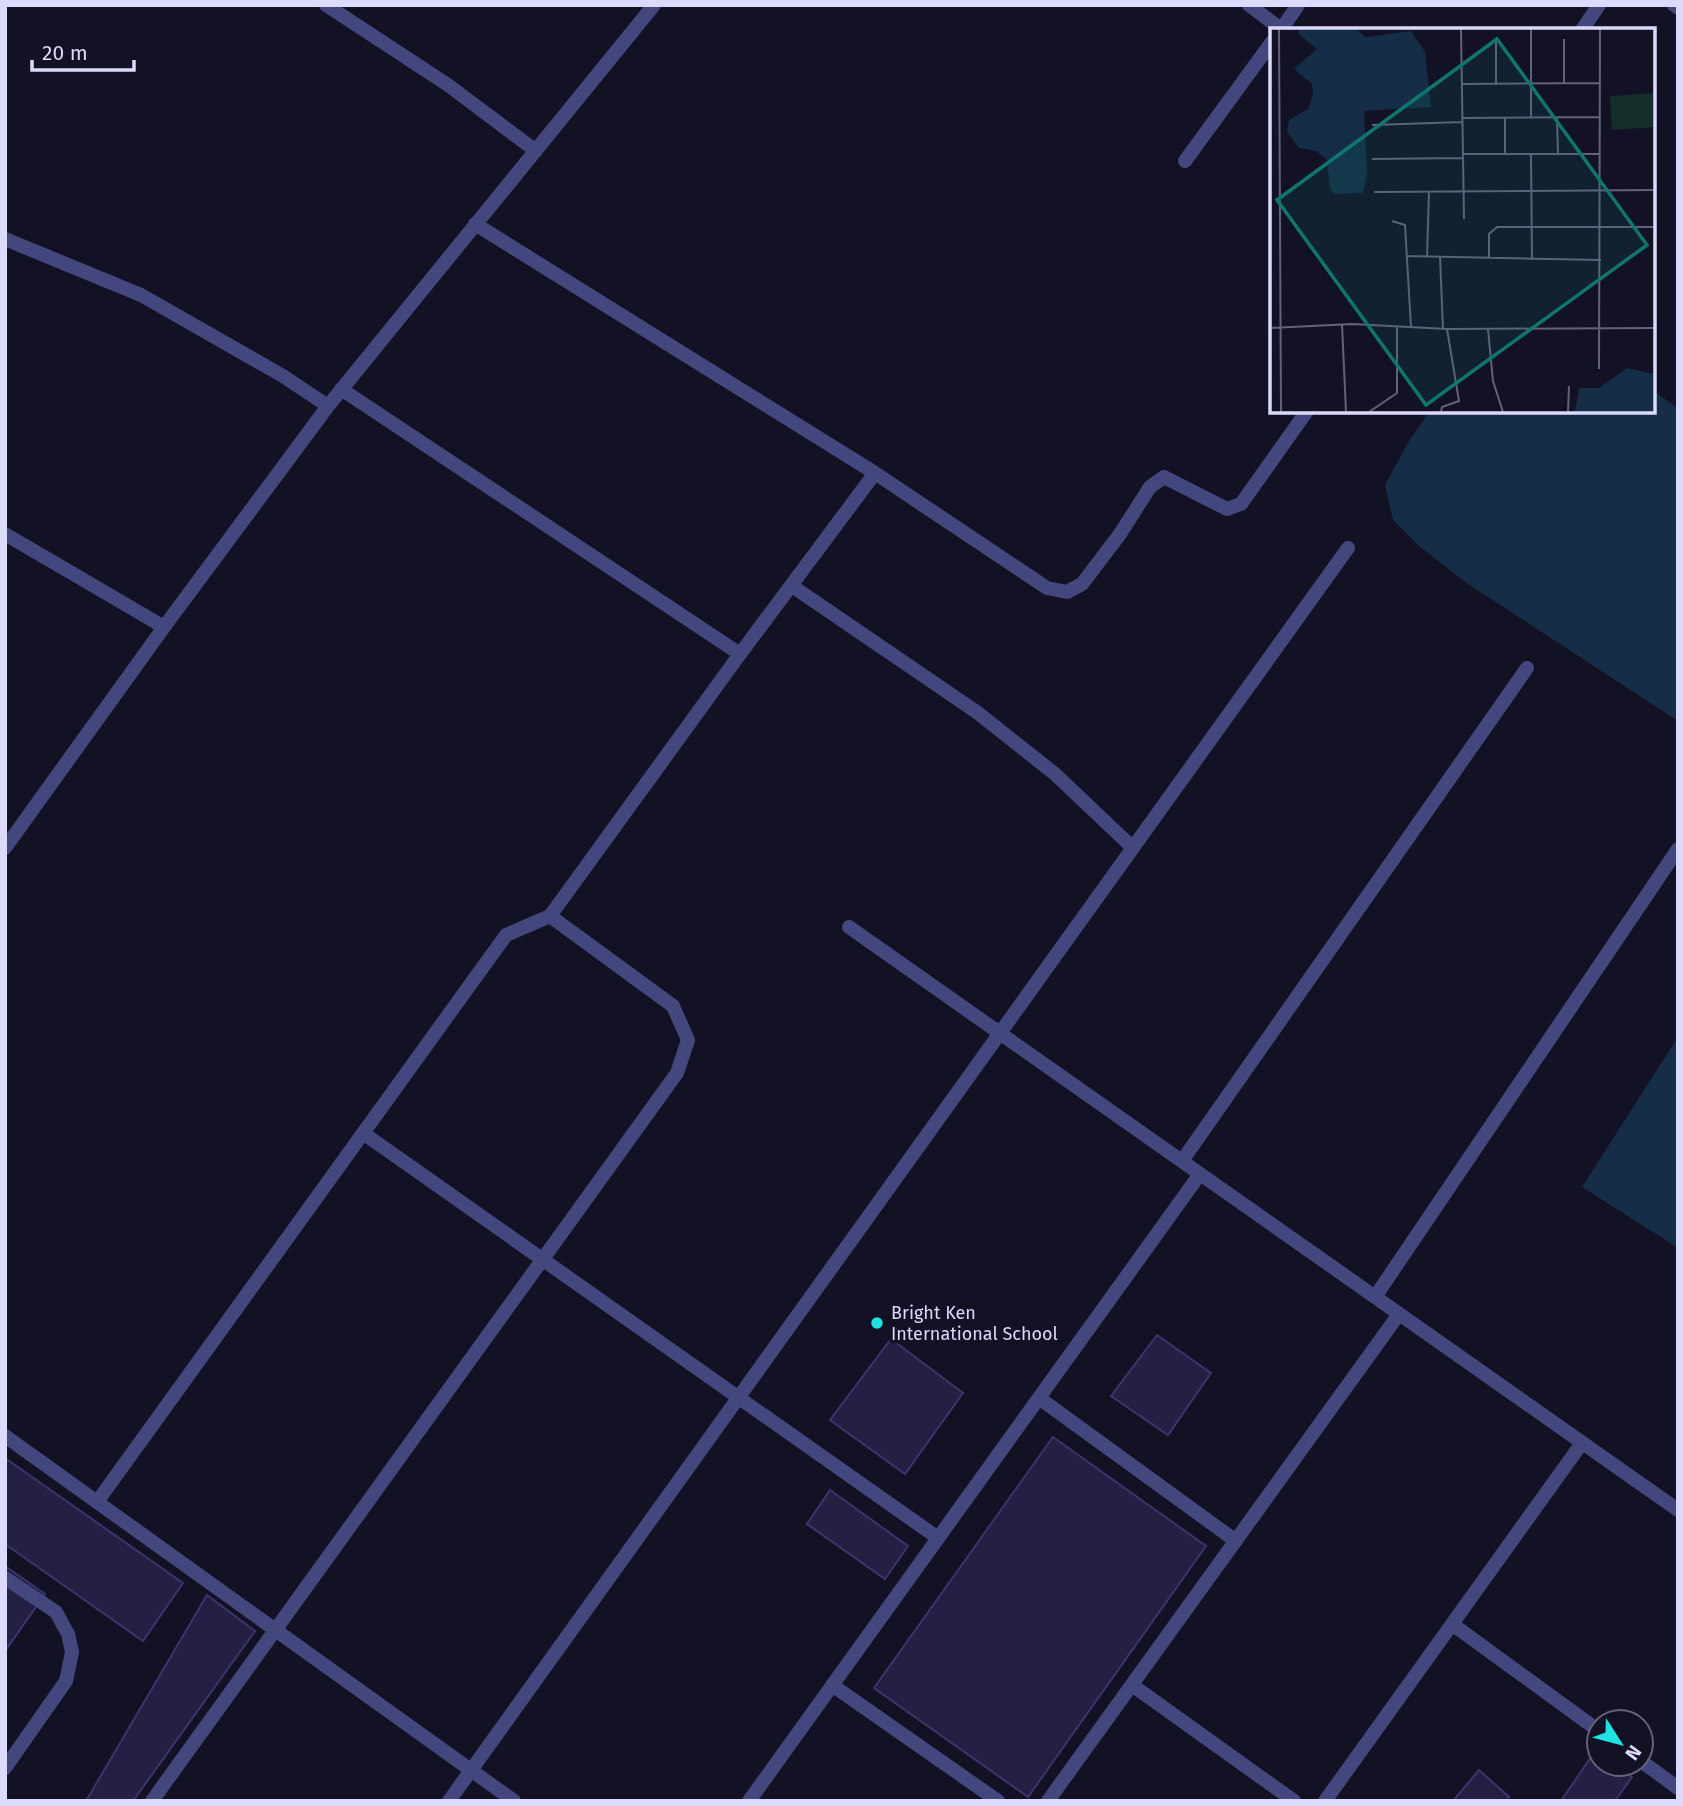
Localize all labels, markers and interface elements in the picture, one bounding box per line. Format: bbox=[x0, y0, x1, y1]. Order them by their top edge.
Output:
scale bar bbox=[32, 28, 133, 72]
inset map bbox=[1270, 28, 1655, 413]
text: 20 m bbox=[42, 40, 88, 66]
place label: Bright Ken International School bbox=[891, 1302, 1058, 1345]
marker: Bright Ken International School bbox=[869, 1315, 885, 1331]
north arrow bbox=[1585, 1708, 1655, 1778]
text: N bbox=[1620, 1741, 1646, 1765]

